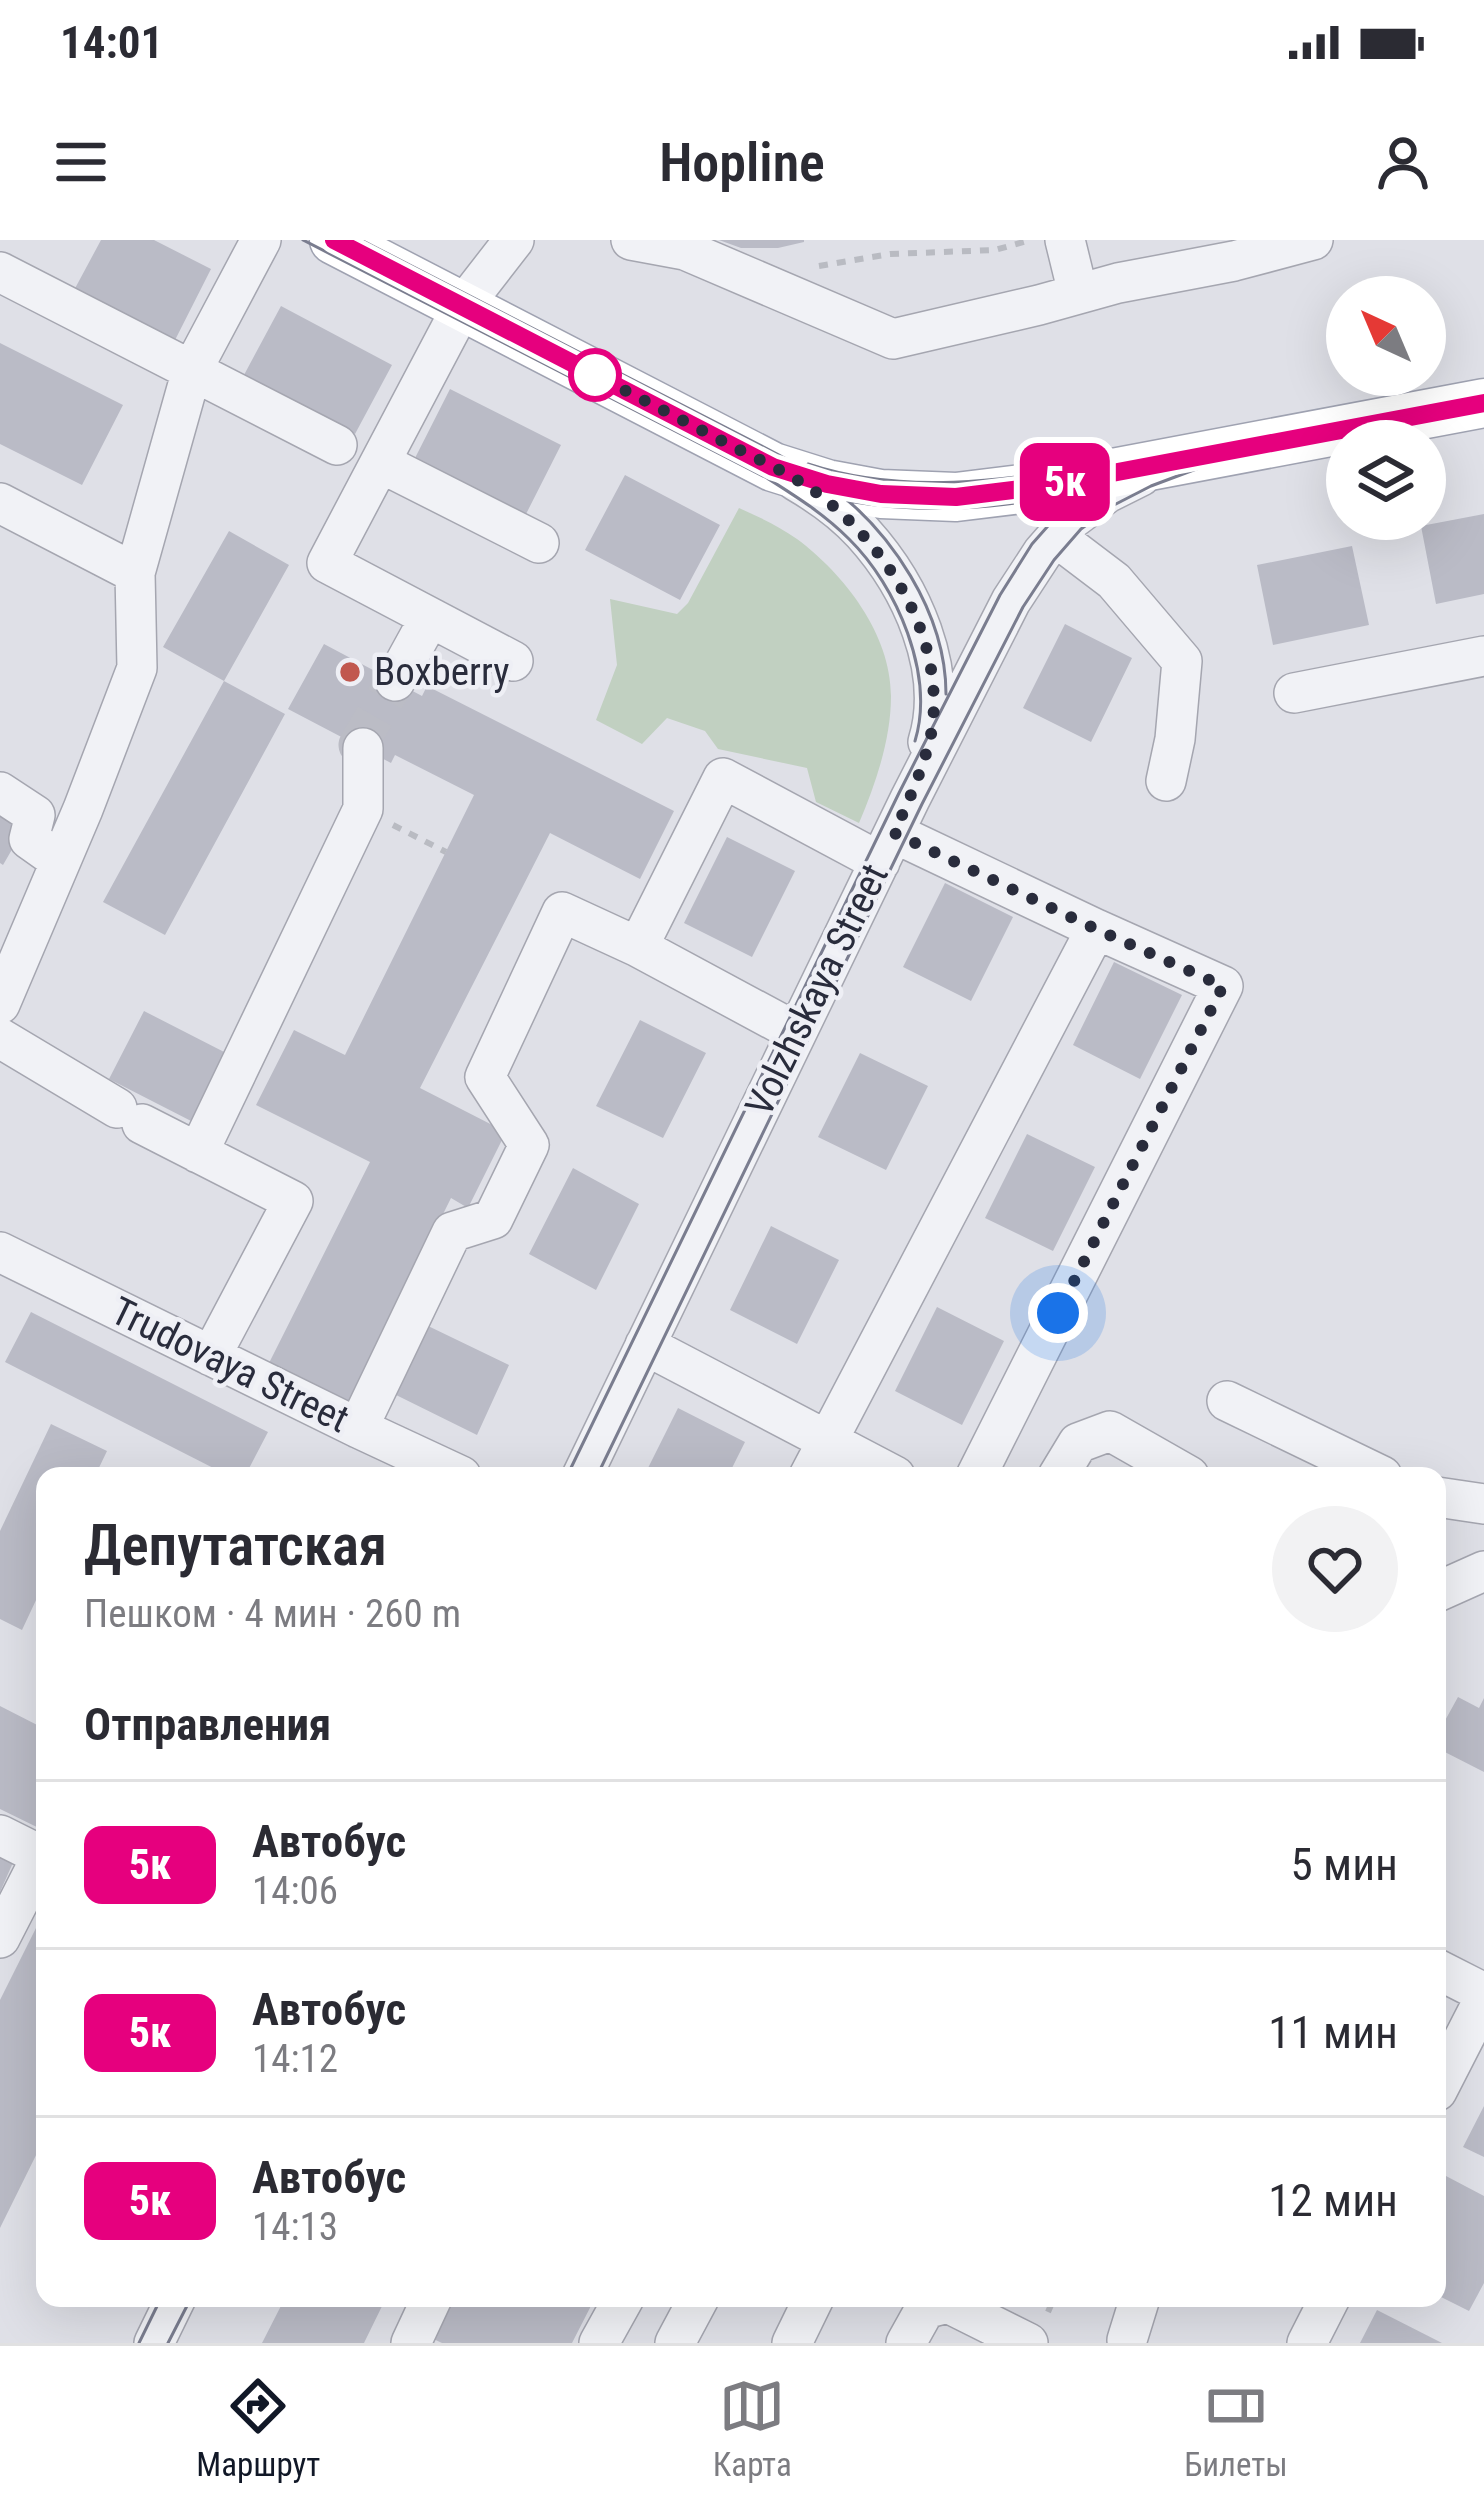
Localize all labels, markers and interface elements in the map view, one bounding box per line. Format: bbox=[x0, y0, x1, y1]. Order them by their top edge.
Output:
text: 14:01 bbox=[60, 16, 163, 69]
icon: menu bbox=[48, 129, 114, 195]
icon: person bbox=[1370, 129, 1436, 195]
text: Hopline bbox=[659, 131, 825, 194]
north arrow bbox=[1326, 276, 1446, 396]
map controls bbox=[1326, 276, 1446, 540]
unlabelled marker bbox=[570, 350, 620, 400]
button: layers bbox=[1326, 420, 1446, 540]
line badge: 5к bbox=[1011, 443, 1119, 521]
text: 5к bbox=[1044, 457, 1086, 506]
place label: Boxberry bbox=[374, 649, 509, 695]
marker: Boxberry bbox=[337, 659, 363, 685]
street label: Volzhskaya Street bbox=[736, 857, 898, 1123]
your location bbox=[1028, 1283, 1088, 1343]
street label: Trudovaya Street bbox=[104, 1288, 356, 1442]
button: heart bbox=[1272, 1506, 1398, 1632]
text: Депутатская bbox=[84, 1512, 387, 1579]
text: Пешком · 4 мин · 260 m bbox=[84, 1591, 461, 1637]
text: Отправления bbox=[84, 1698, 331, 1751]
text: Автобус bbox=[252, 1815, 406, 1868]
text: 5 мин bbox=[1291, 1838, 1398, 1891]
text: 5к bbox=[129, 1840, 171, 1889]
text: 14:06 bbox=[252, 1868, 338, 1914]
text: Автобус bbox=[252, 1983, 406, 2036]
text: 11 мин bbox=[1268, 2006, 1398, 2059]
text: 5к bbox=[129, 2008, 171, 2057]
text: 14:12 bbox=[252, 2036, 338, 2082]
text: Автобус bbox=[252, 2151, 406, 2204]
text: 12 мин bbox=[1268, 2174, 1398, 2227]
text: 5к bbox=[129, 2176, 171, 2225]
text: 14:13 bbox=[252, 2204, 338, 2250]
tab: Маршрут bbox=[196, 2373, 320, 2484]
tab: Карта bbox=[713, 2373, 792, 2484]
tab: Билеты bbox=[1184, 2373, 1288, 2484]

